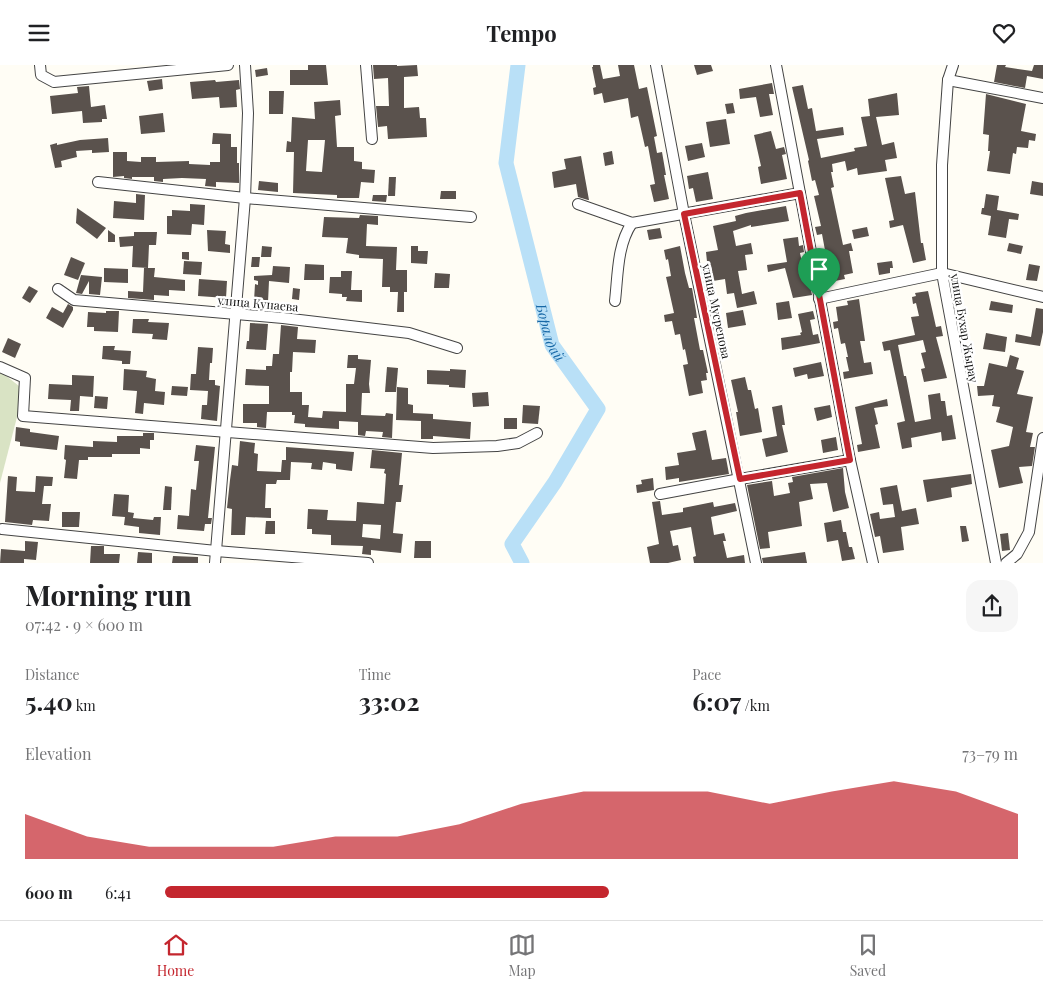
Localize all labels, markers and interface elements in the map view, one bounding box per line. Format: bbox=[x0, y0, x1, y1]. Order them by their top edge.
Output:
text: Tempo bbox=[486, 18, 557, 48]
icon: menu bbox=[25, 19, 53, 47]
icon: heart bbox=[990, 19, 1018, 47]
pin bbox=[798, 248, 840, 299]
icon: arrive bbox=[805, 255, 833, 283]
street label: улица Мусрепова bbox=[699, 261, 735, 360]
street label: улица Бухар Жырау bbox=[947, 271, 982, 384]
street label: улица Кунаева bbox=[216, 291, 299, 315]
water label: Боралдай bbox=[532, 300, 571, 366]
text: Morning run bbox=[25, 576, 192, 613]
button: share bbox=[966, 580, 1018, 632]
text: 07:42 · 9 × 600 m bbox=[25, 614, 143, 635]
text: Distance bbox=[25, 665, 80, 684]
text: Time bbox=[359, 665, 391, 684]
text: Pace bbox=[692, 665, 721, 684]
text: 5.40 bbox=[25, 684, 73, 717]
text: 33:02 bbox=[359, 684, 420, 717]
text: 6:07 bbox=[692, 684, 741, 717]
text: km bbox=[73, 696, 96, 715]
text: /km bbox=[741, 696, 770, 715]
text: Elevation bbox=[25, 743, 92, 764]
text: 73–79 m bbox=[962, 743, 1018, 764]
text: 600 m bbox=[25, 882, 73, 903]
text: 6:41 bbox=[105, 882, 131, 903]
tab: Home bbox=[157, 931, 194, 980]
tab: Map bbox=[508, 931, 536, 980]
tab: Saved bbox=[850, 931, 886, 980]

